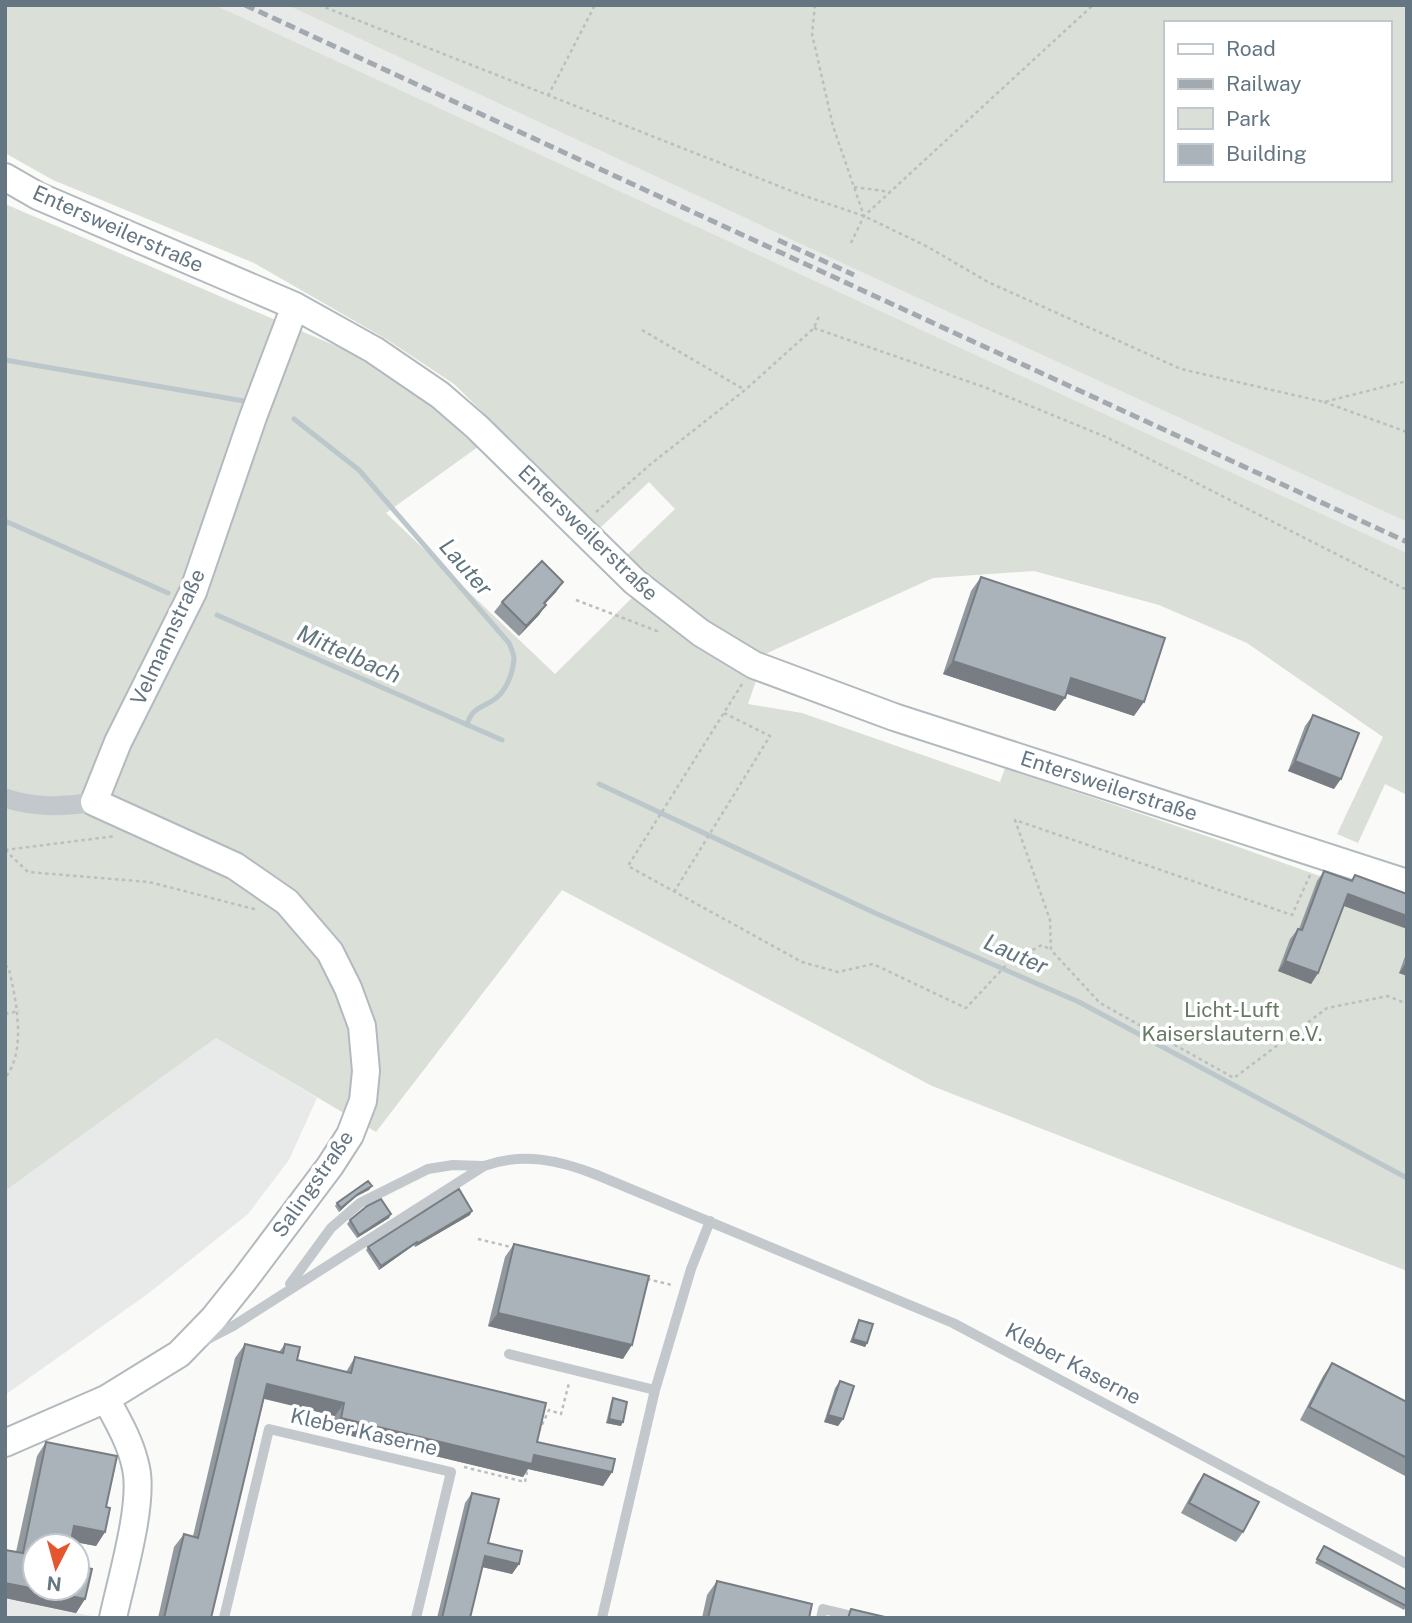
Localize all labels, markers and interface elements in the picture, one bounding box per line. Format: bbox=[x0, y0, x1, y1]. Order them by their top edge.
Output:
legend bbox=[1164, 21, 1391, 182]
text: Road bbox=[1226, 36, 1276, 61]
text: Railway bbox=[1226, 71, 1302, 96]
text: Park bbox=[1226, 106, 1271, 131]
text: Building bbox=[1226, 141, 1307, 166]
street label: Entersweilerstraße bbox=[29, 180, 208, 277]
street label: Entersweilerstraße bbox=[513, 460, 663, 606]
water label: Lauter bbox=[434, 532, 499, 601]
street label: Velmannstraße bbox=[125, 565, 210, 709]
water label: Mittelbach bbox=[293, 619, 405, 688]
street label: Entersweilerstraße bbox=[1018, 745, 1201, 826]
water label: Lauter bbox=[980, 928, 1053, 980]
park label: Licht-Luft Kaiserslautern e.V. bbox=[1142, 997, 1322, 1046]
street label: Salingstraße bbox=[267, 1126, 358, 1242]
street label: Kleber Kaserne bbox=[1001, 1317, 1145, 1410]
street label: Kleber Kaserne bbox=[288, 1402, 440, 1461]
north arrow bbox=[21, 1532, 91, 1602]
text: N bbox=[46, 1572, 63, 1596]

